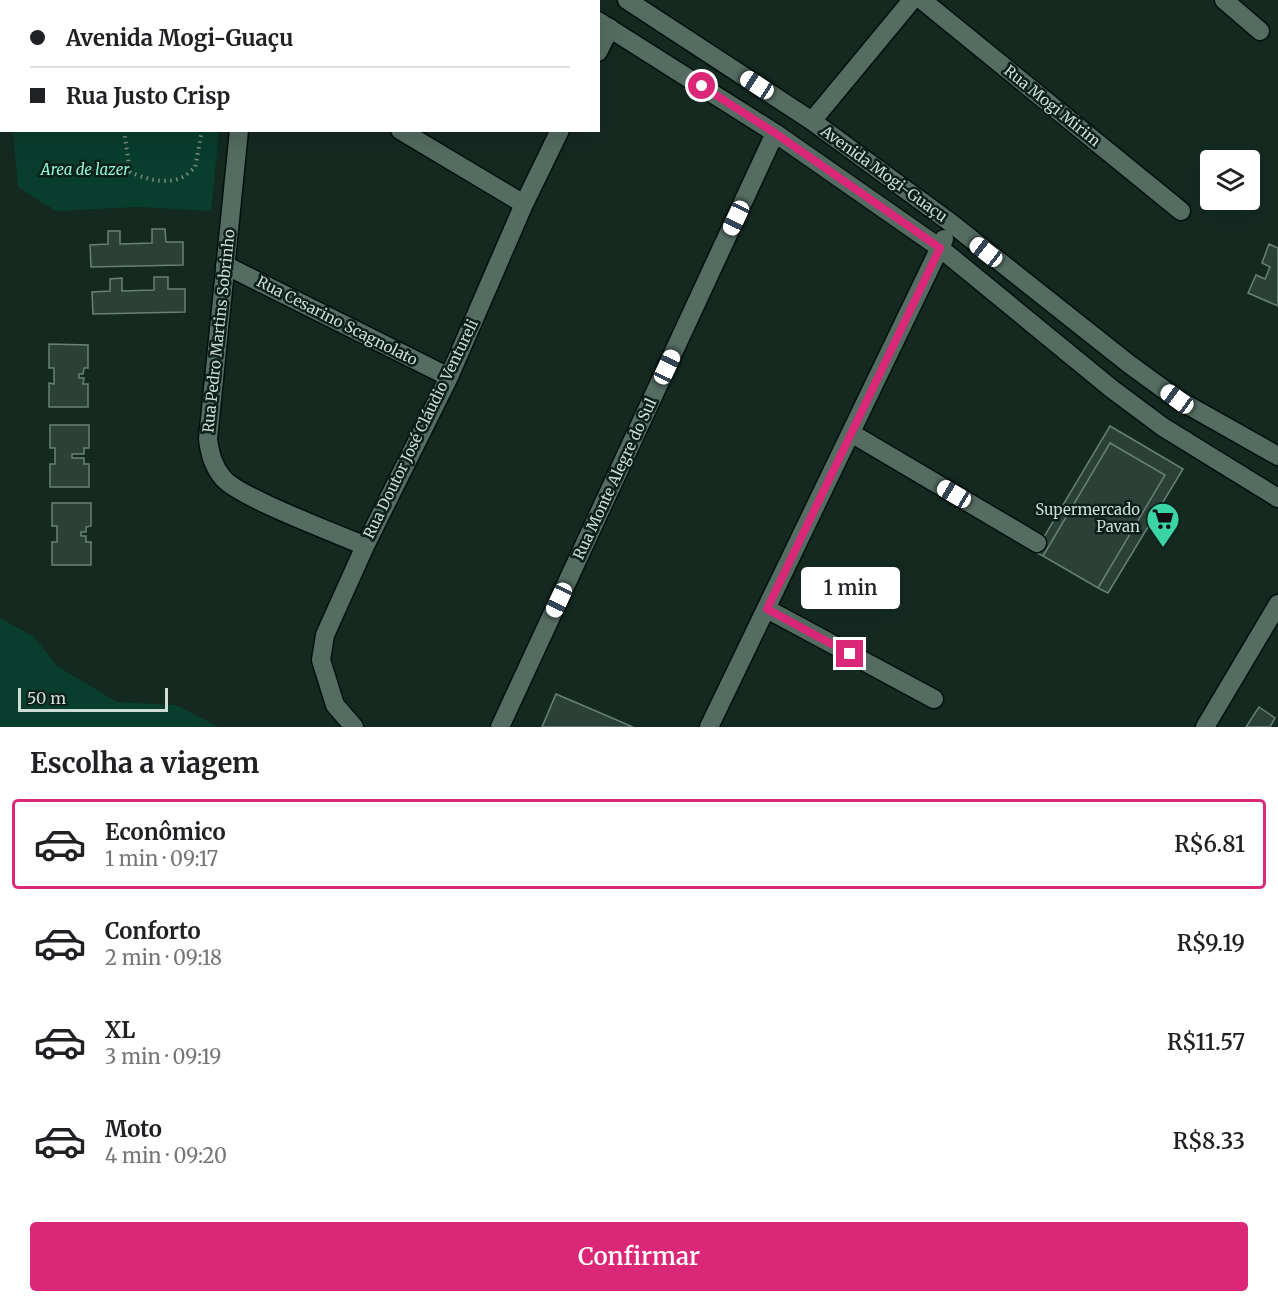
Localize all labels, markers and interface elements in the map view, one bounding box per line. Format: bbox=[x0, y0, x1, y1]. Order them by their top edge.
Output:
text: Avenida Mogi-Guaçu bbox=[66, 24, 293, 52]
street label: Rua Mogi Mirim bbox=[1000, 61, 1104, 150]
car bbox=[737, 68, 777, 102]
route start bbox=[688, 72, 715, 99]
text: Rua Justo Crisp bbox=[66, 82, 230, 110]
street label: Avenida Mogi-Guaçu bbox=[817, 121, 951, 226]
map controls bbox=[1200, 150, 1260, 210]
button: layers bbox=[1200, 150, 1260, 210]
park label: Area de lazer bbox=[40, 160, 130, 179]
car bbox=[720, 198, 752, 238]
street label: Rua Pedro Martins Sobrinho bbox=[198, 228, 239, 434]
car bbox=[966, 234, 1006, 270]
street label: Rua Cesarino Scagnolato bbox=[254, 272, 421, 369]
street label: Rua Doutor José Cláudio Ventureli bbox=[359, 316, 482, 541]
car bbox=[651, 347, 683, 387]
car bbox=[1157, 381, 1197, 417]
street label: Rua Monte Alegre do Sul bbox=[569, 395, 660, 563]
car bbox=[934, 477, 974, 511]
place label: Supermercado Pavan bbox=[1035, 500, 1140, 536]
supermarket icon: Supermercado Pavan bbox=[1145, 501, 1181, 548]
callout: 1 min bbox=[800, 567, 900, 609]
text: 1 min bbox=[824, 575, 877, 600]
car bbox=[543, 580, 575, 620]
route end bbox=[836, 640, 863, 667]
scale bar bbox=[18, 685, 168, 712]
text: 50 m bbox=[27, 688, 66, 708]
text: Escolha a viagem bbox=[30, 746, 259, 780]
icon: car bbox=[33, 817, 87, 871]
text: Econômico bbox=[105, 818, 226, 846]
text: R$6.81 bbox=[1174, 830, 1245, 858]
text: 1 min · 09:17 bbox=[105, 846, 218, 871]
icon: car bbox=[33, 916, 87, 970]
text: Conforto bbox=[105, 917, 201, 945]
text: R$9.19 bbox=[1177, 929, 1245, 957]
text: 2 min · 09:18 bbox=[105, 945, 222, 970]
icon: car bbox=[33, 1015, 87, 1069]
text: XL bbox=[105, 1016, 135, 1044]
text: R$11.57 bbox=[1167, 1028, 1245, 1056]
text: 3 min · 09:19 bbox=[105, 1044, 221, 1069]
icon: car bbox=[33, 1114, 87, 1168]
text: Moto bbox=[105, 1115, 162, 1143]
text: R$8.33 bbox=[1173, 1127, 1245, 1155]
text: 4 min · 09:20 bbox=[105, 1143, 227, 1168]
button: Confirmar bbox=[30, 1222, 1248, 1291]

